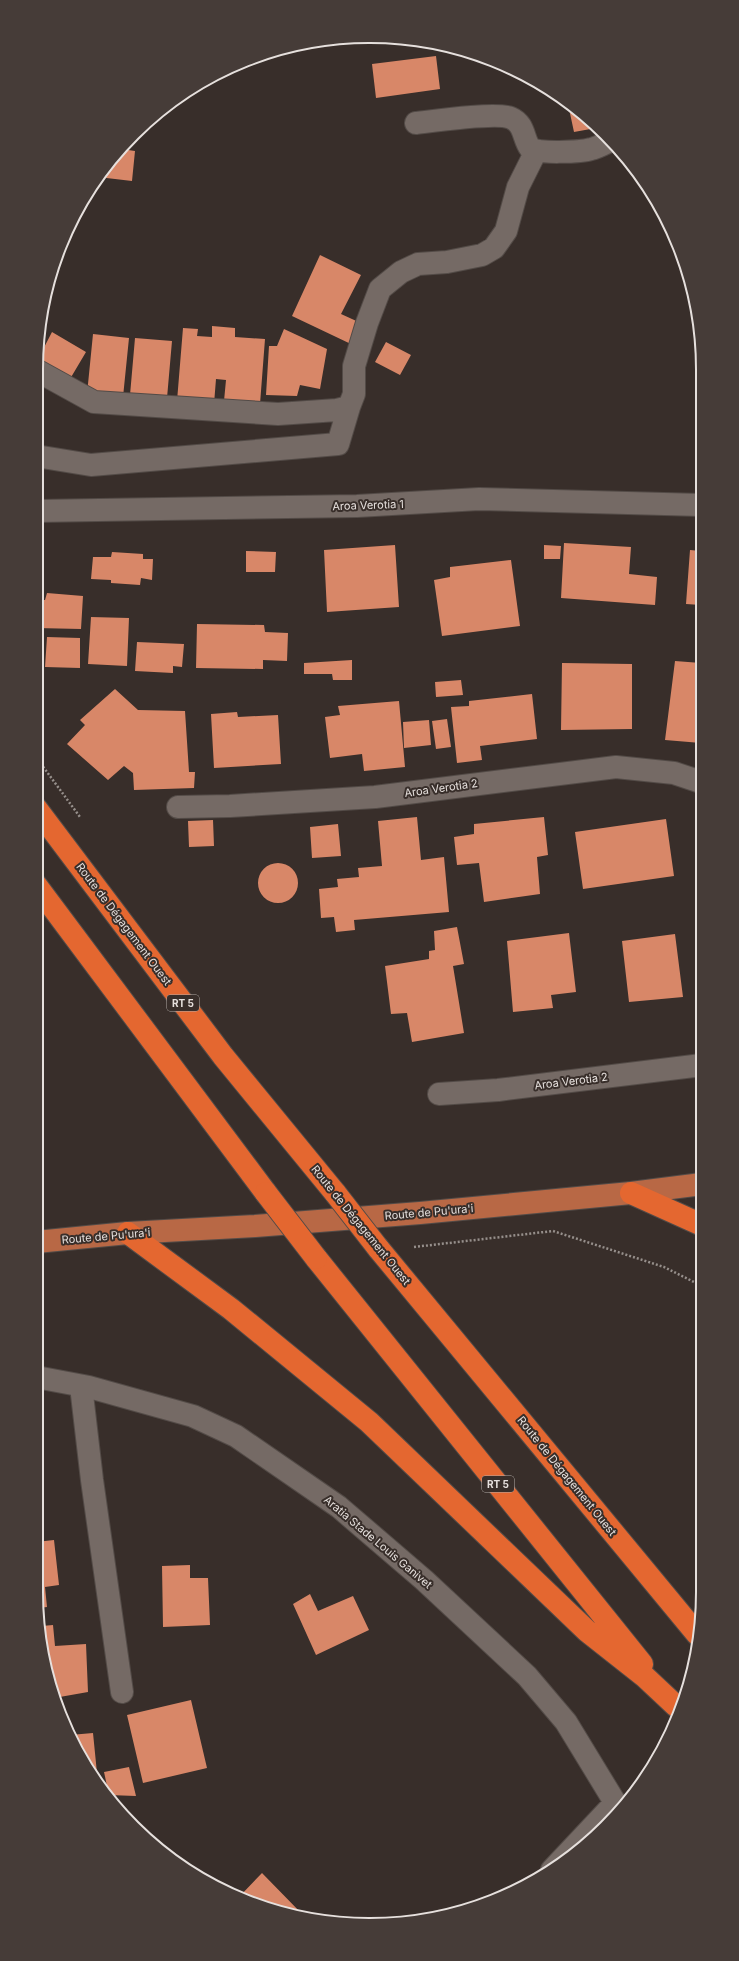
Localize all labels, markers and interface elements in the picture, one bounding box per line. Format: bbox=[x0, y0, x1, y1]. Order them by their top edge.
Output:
street label: Aroa Verotia 1 bbox=[332, 497, 404, 513]
street label: Aroa Verotia 2 bbox=[404, 776, 478, 800]
street label: Route de Dégagement Ouest bbox=[73, 860, 175, 988]
road number: RT 5 bbox=[167, 995, 199, 1011]
street label: Aroa Verotia 2 bbox=[534, 1070, 608, 1092]
street label: Route de Dégagement Ouest bbox=[308, 1162, 414, 1288]
street label: Route de Pu'ura'i bbox=[384, 1201, 474, 1223]
street label: Route de Pu'ura'i bbox=[61, 1225, 151, 1247]
street label: Route de Dégagement Ouest bbox=[514, 1413, 620, 1539]
road number: RT 5 bbox=[482, 1476, 514, 1492]
street label: Aratia Stade Louis Ganivet bbox=[321, 1493, 435, 1592]

